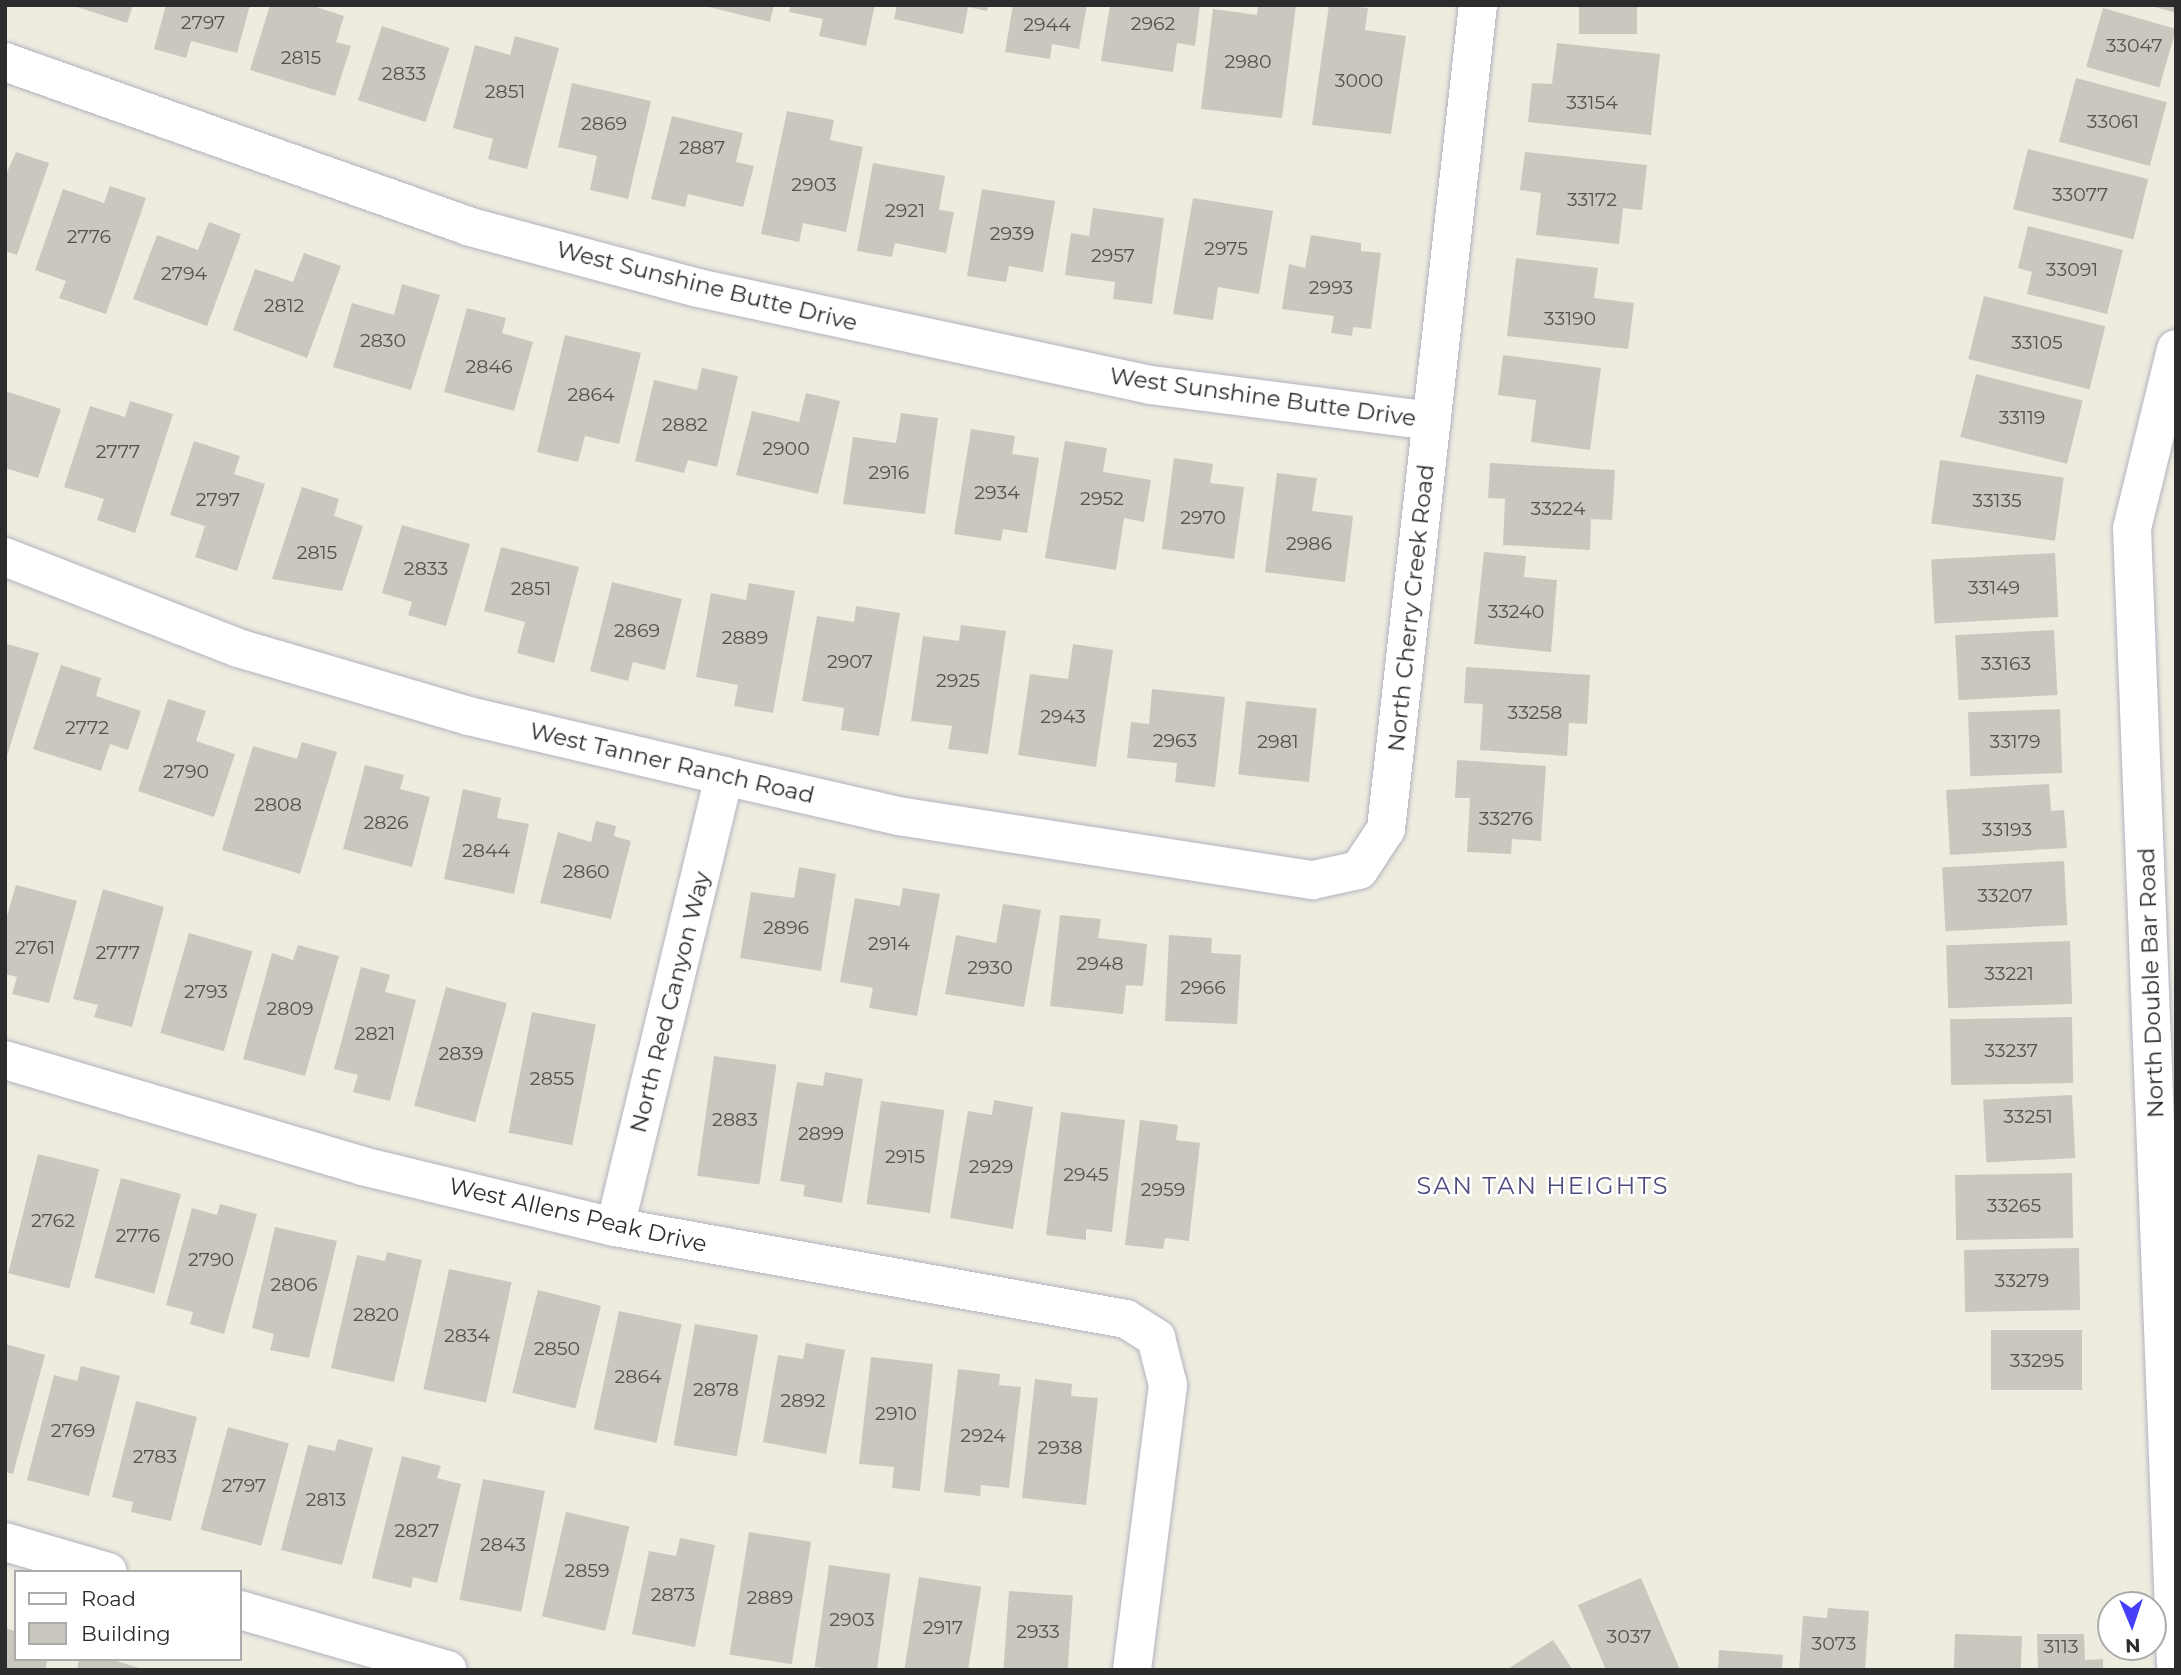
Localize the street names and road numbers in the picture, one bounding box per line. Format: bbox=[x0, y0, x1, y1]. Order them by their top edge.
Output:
street label: West Sunshine Butte Drive bbox=[554, 235, 860, 337]
street label: West Sunshine Butte Drive bbox=[1108, 362, 1418, 432]
street label: North Cherry Creek Road bbox=[1382, 463, 1440, 753]
street label: West Tanner Ranch Road bbox=[527, 717, 817, 809]
street label: North Double Bar Road bbox=[2132, 847, 2170, 1119]
street label: North Red Canyon Way bbox=[624, 868, 716, 1136]
street label: West Allens Peak Drive bbox=[446, 1172, 710, 1258]

